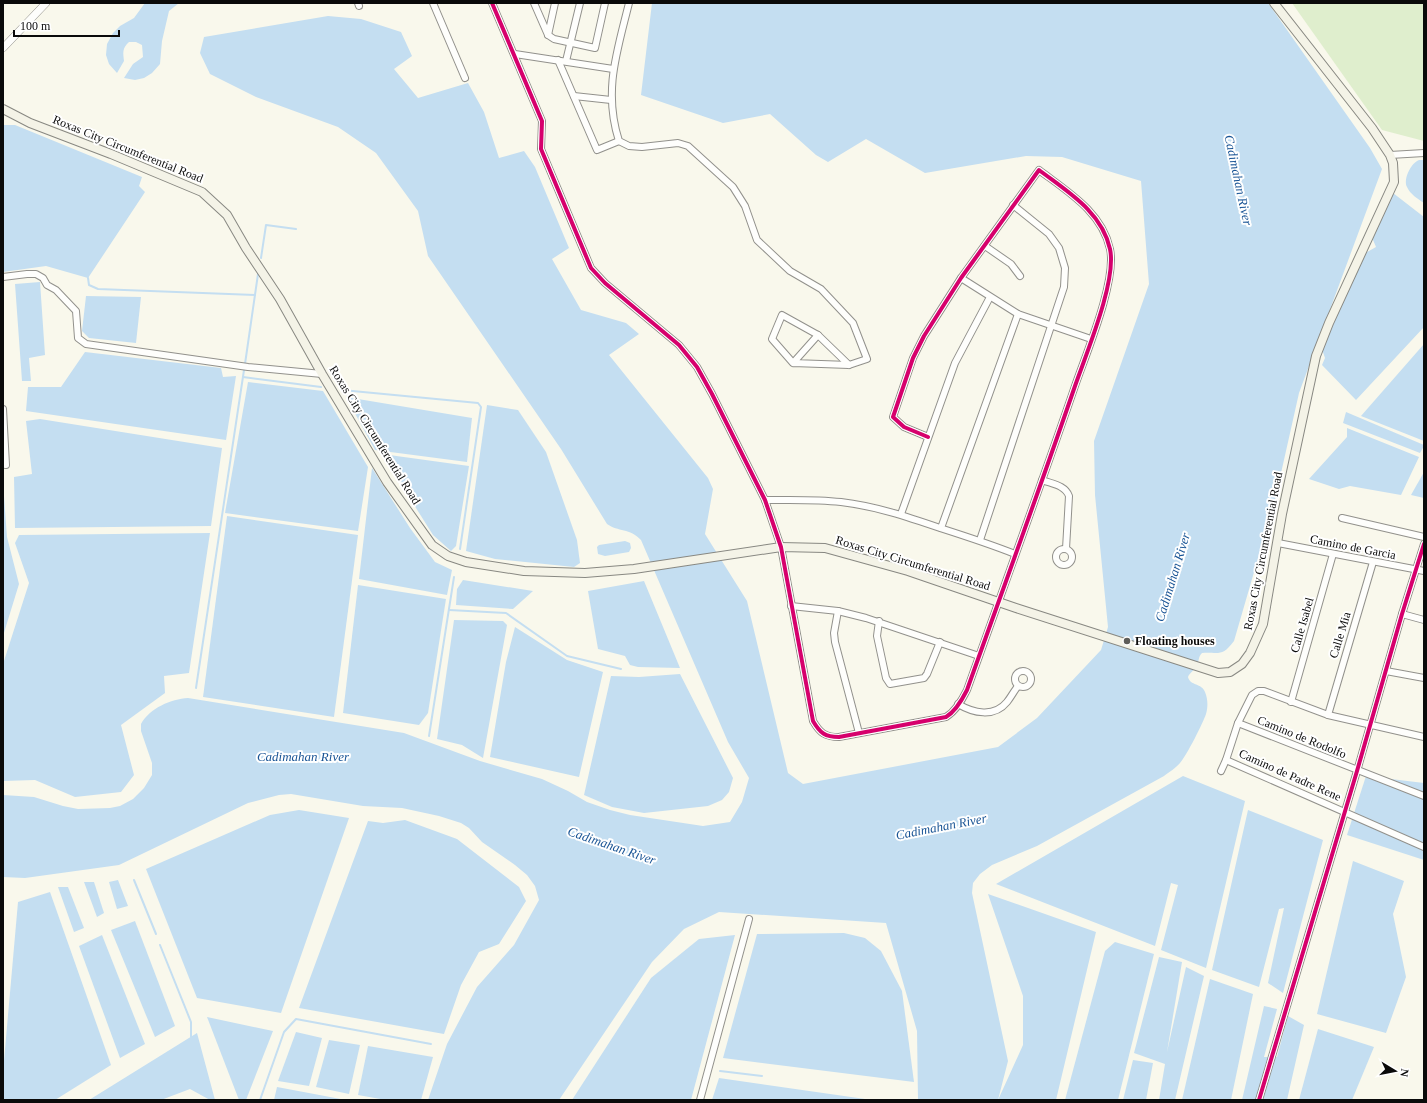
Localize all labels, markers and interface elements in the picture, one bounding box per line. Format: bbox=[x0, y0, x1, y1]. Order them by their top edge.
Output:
scale bar bbox=[14, 12, 119, 38]
text: 100 m bbox=[20, 19, 51, 33]
street label: Roxas City Circumferential Road bbox=[51, 112, 205, 186]
water label: Cadimahan River bbox=[1222, 134, 1256, 228]
street label: Roxas City Circumferential Road bbox=[326, 363, 424, 507]
street label: Roxas City Circumferential Road bbox=[1241, 471, 1285, 631]
water label: Cadimahan River bbox=[1152, 530, 1193, 623]
street label: Camino de Garcia bbox=[1309, 532, 1398, 562]
street label: Roxas City Circumferential Road bbox=[834, 533, 992, 593]
street label: Calle Isabel bbox=[1287, 595, 1317, 654]
street label: Calle Mia bbox=[1326, 610, 1354, 660]
place label: Floating houses bbox=[1135, 634, 1215, 648]
marker: Floating houses bbox=[1122, 636, 1132, 646]
street label: Camino de Rodolfo bbox=[1255, 713, 1349, 761]
street label: Camino de Padre Rene bbox=[1237, 746, 1343, 804]
water label: Cadimahan River bbox=[257, 749, 350, 764]
water label: Cadimahan River bbox=[894, 810, 989, 843]
water label: Cadimahan River bbox=[566, 823, 659, 868]
north arrow bbox=[1375, 1051, 1415, 1091]
text: N bbox=[1398, 1068, 1411, 1078]

